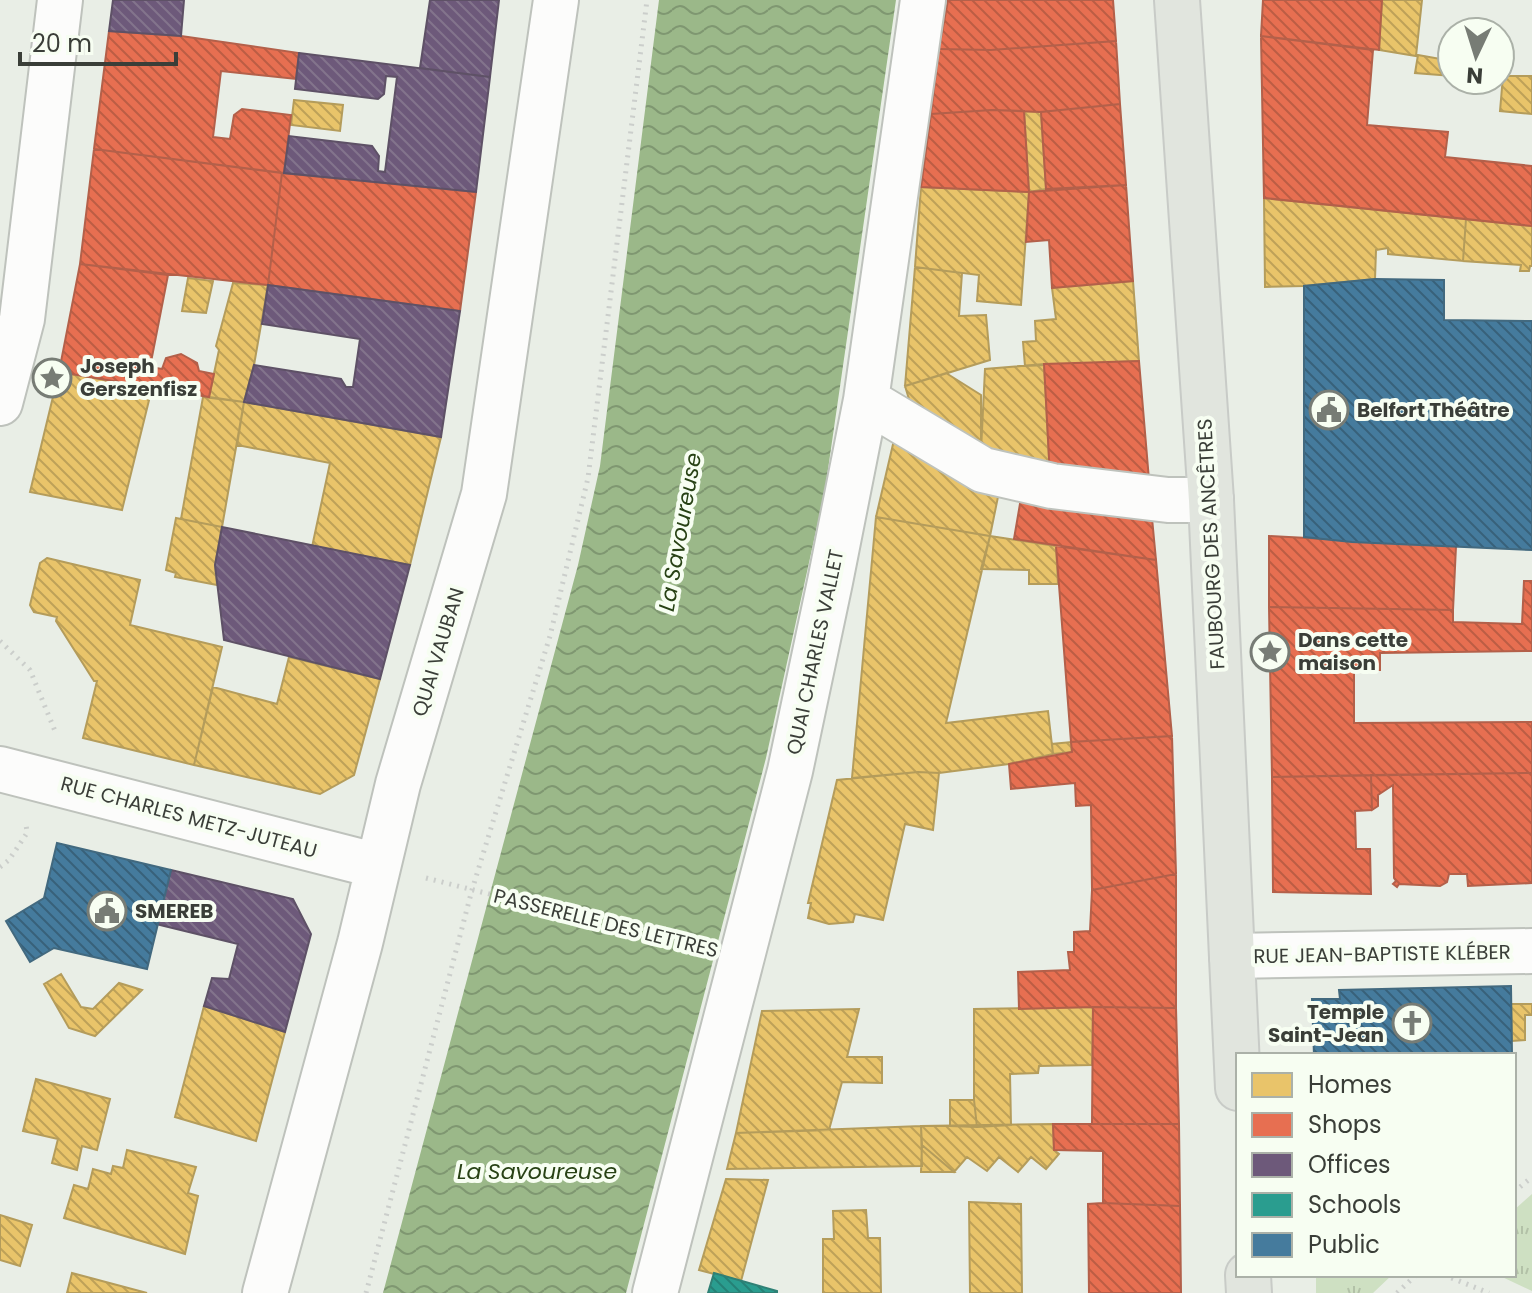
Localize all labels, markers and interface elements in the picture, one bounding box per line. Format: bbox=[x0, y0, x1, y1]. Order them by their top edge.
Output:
scale bar bbox=[20, 16, 176, 66]
north arrow bbox=[1436, 16, 1516, 96]
text: 20 m bbox=[32, 27, 92, 60]
text: N bbox=[1465, 59, 1484, 91]
place label: Joseph Gerszenfisz bbox=[80, 352, 197, 403]
place icon: Joseph Gerszenfisz bbox=[31, 357, 73, 399]
public building icon: Belfort Théâtre bbox=[1308, 389, 1350, 431]
place label: Belfort Théâtre bbox=[1357, 396, 1509, 424]
street label: FAUBOURG DES ANCÊTRES bbox=[1190, 418, 1232, 670]
water label: La Savoureuse bbox=[651, 450, 709, 614]
street label: QUAI CHARLES VALLET bbox=[780, 547, 850, 757]
street label: QUAI VAUBAN bbox=[405, 584, 471, 720]
place label: Dans cette maison bbox=[1298, 626, 1408, 677]
place icon: Dans cette maison bbox=[1249, 631, 1291, 673]
street label: RUE CHARLES METZ-JUTEAU bbox=[58, 769, 320, 865]
street label: PASSERELLE DES LETTRES bbox=[491, 882, 721, 964]
public building icon: SMEREB bbox=[86, 890, 128, 932]
place label: SMEREB bbox=[135, 897, 214, 925]
street label: RUE JEAN-BAPTISTE KLÉBER bbox=[1253, 938, 1511, 970]
place label: Temple Saint-Jean bbox=[1268, 998, 1384, 1049]
church icon: Temple Saint-Jean bbox=[1391, 1002, 1433, 1044]
legend bbox=[1236, 1053, 1516, 1277]
text: Homes bbox=[1308, 1068, 1392, 1101]
text: Shops bbox=[1308, 1108, 1382, 1141]
text: Offices bbox=[1308, 1148, 1391, 1181]
water label: La Savoureuse bbox=[457, 1156, 617, 1187]
text: Schools bbox=[1308, 1188, 1401, 1221]
text: Public bbox=[1308, 1228, 1380, 1261]

